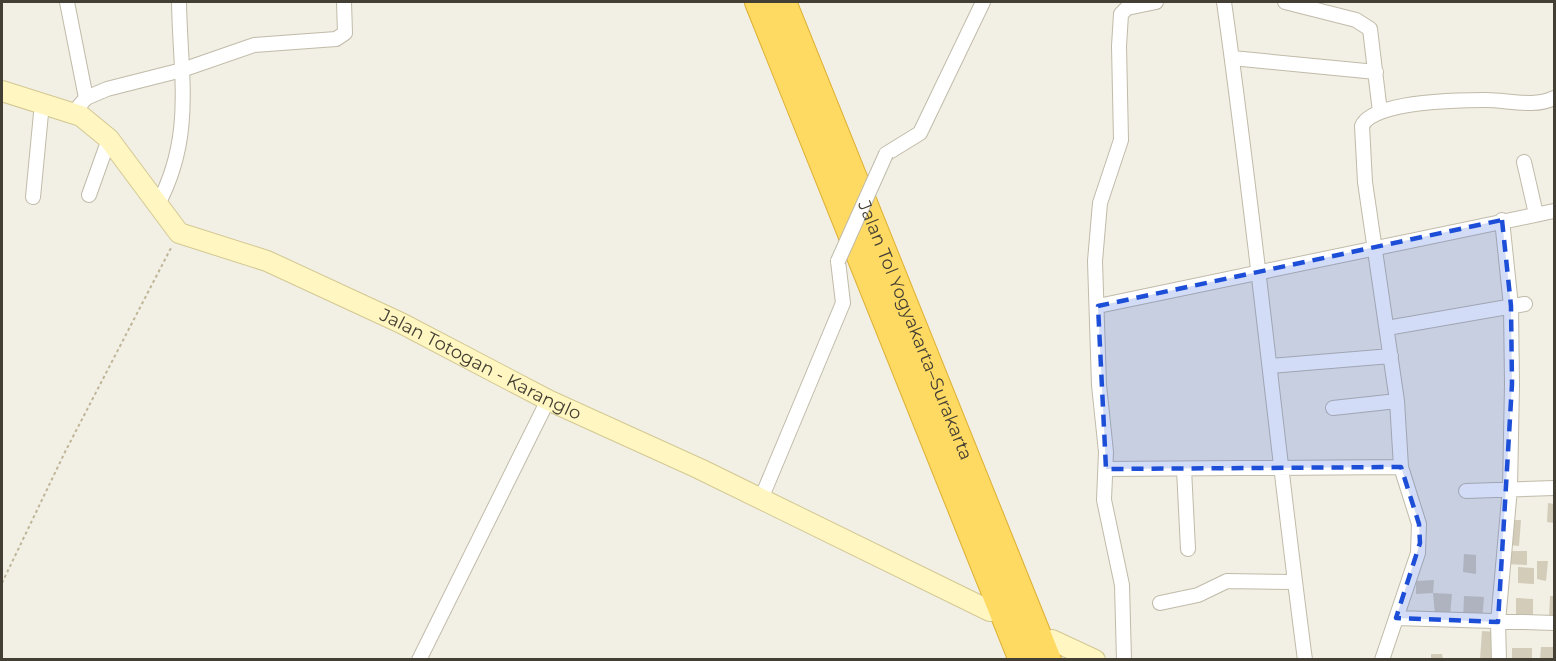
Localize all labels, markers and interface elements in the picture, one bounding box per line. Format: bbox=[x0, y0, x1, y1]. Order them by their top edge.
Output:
street label: Jalan Tol Yogyakarta–Surakarta bbox=[853, 197, 977, 463]
street label: Jalan Totogan - Karanglo bbox=[376, 303, 585, 425]

